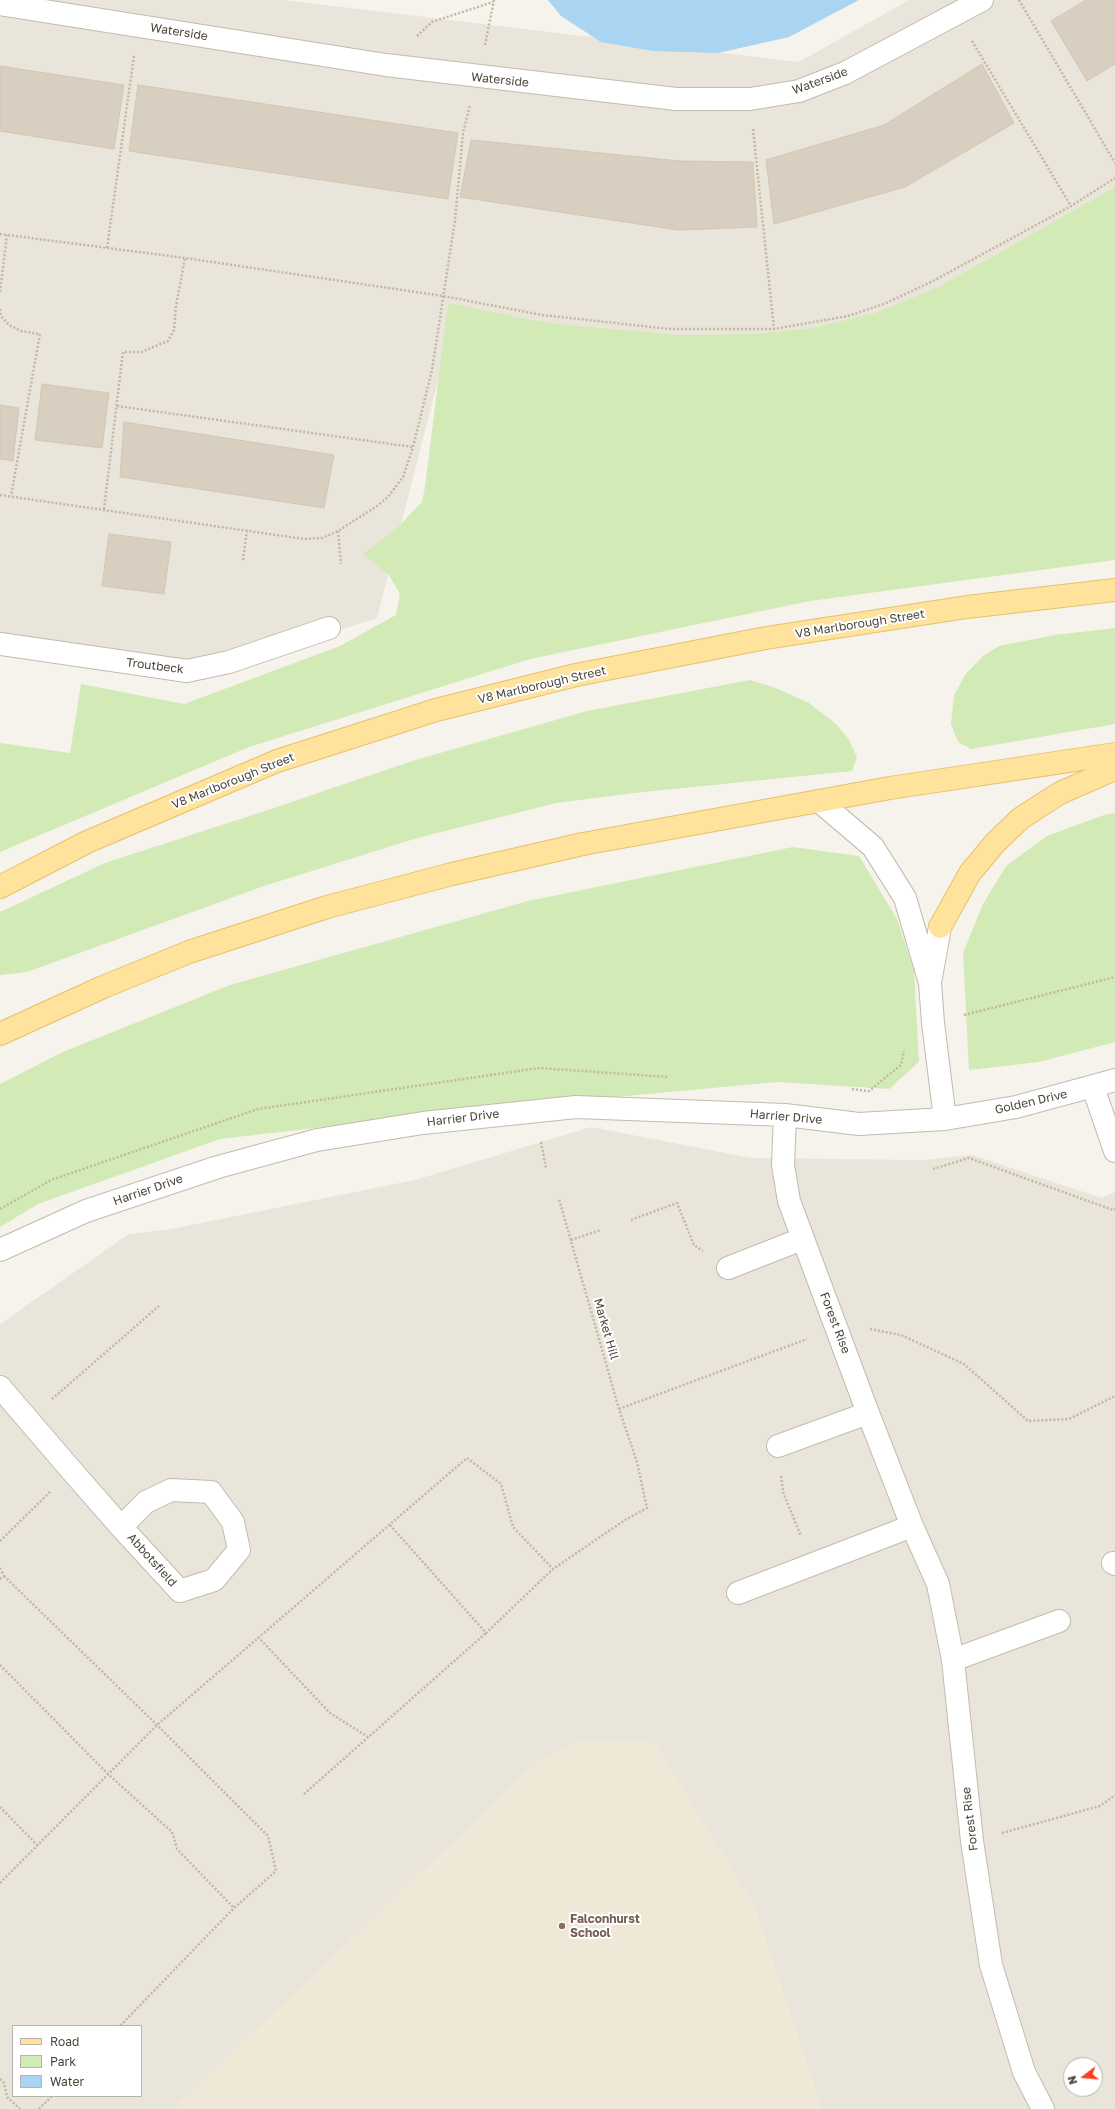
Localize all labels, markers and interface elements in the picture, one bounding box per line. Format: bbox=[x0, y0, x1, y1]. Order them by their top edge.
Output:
street label: Waterside bbox=[149, 20, 209, 44]
street label: Waterside bbox=[790, 64, 850, 98]
street label: Waterside bbox=[470, 70, 530, 90]
street label: V8 Marlborough Street bbox=[794, 607, 926, 641]
street label: Troutbeck bbox=[125, 655, 185, 677]
street label: V8 Marlborough Street bbox=[477, 663, 607, 707]
street label: V8 Marlborough Street bbox=[170, 750, 296, 812]
street label: Golden Drive bbox=[993, 1087, 1069, 1117]
street label: Harrier Drive bbox=[426, 1106, 500, 1130]
street label: Harrier Drive bbox=[749, 1107, 823, 1127]
street label: Harrier Drive bbox=[111, 1171, 185, 1209]
street label: Forest Rise bbox=[817, 1290, 853, 1356]
street label: Market Hill bbox=[590, 1297, 622, 1361]
street label: Abbotsfield bbox=[124, 1530, 180, 1590]
street label: Forest Rise bbox=[959, 1786, 981, 1852]
place label: Falconhurst School bbox=[570, 1912, 640, 1940]
marker: Falconhurst School bbox=[557, 1921, 567, 1931]
legend bbox=[12, 2025, 142, 2097]
text: Road bbox=[50, 2034, 79, 2049]
text: Park bbox=[50, 2054, 76, 2069]
north arrow bbox=[1063, 2057, 1103, 2097]
text: Water bbox=[50, 2074, 84, 2089]
text: N bbox=[1065, 2074, 1079, 2086]

